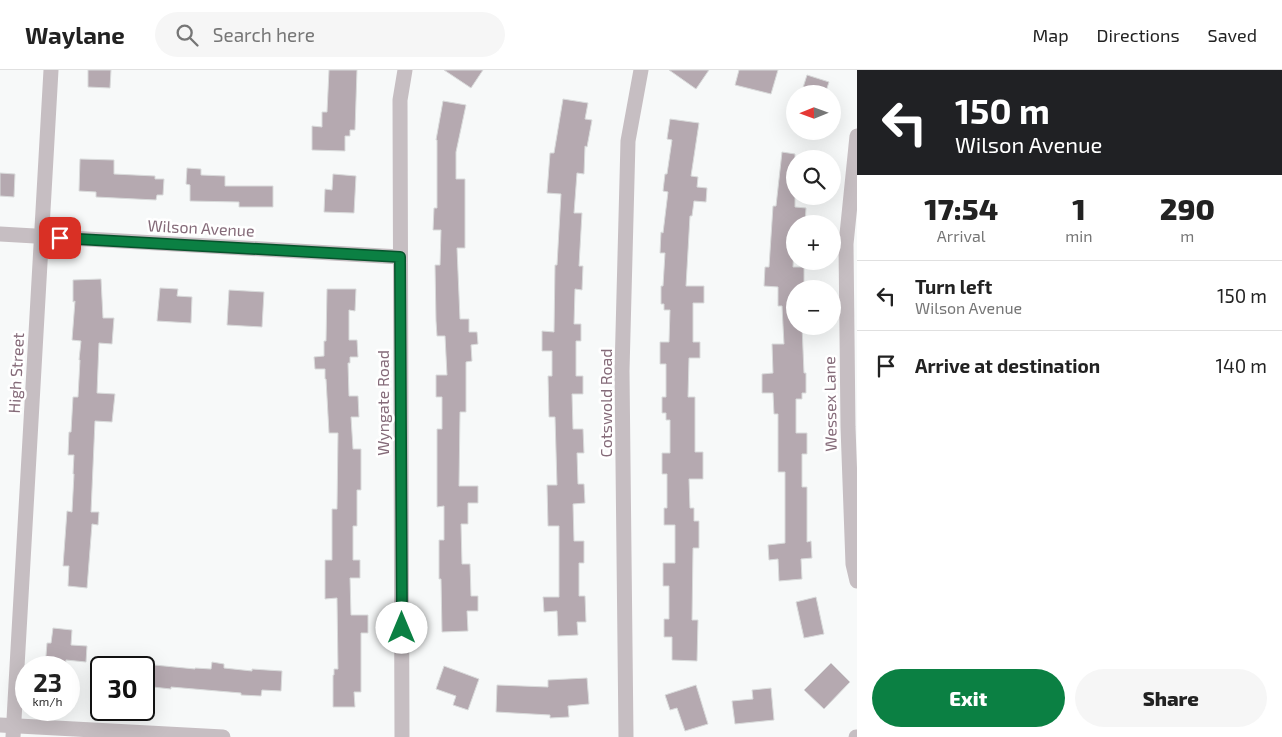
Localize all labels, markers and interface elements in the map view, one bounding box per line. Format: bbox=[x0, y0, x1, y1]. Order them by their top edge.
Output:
search box bbox=[155, 12, 505, 57]
text: Waylane bbox=[25, 20, 125, 49]
icon: search bbox=[173, 21, 201, 49]
text: Search here bbox=[213, 23, 315, 46]
text: Map bbox=[1032, 24, 1069, 46]
text: Directions bbox=[1097, 24, 1180, 46]
text: Saved bbox=[1208, 24, 1257, 46]
north arrow bbox=[786, 85, 841, 140]
map controls bbox=[786, 85, 841, 335]
text: 150 m bbox=[955, 89, 1050, 131]
icon: left bbox=[872, 90, 937, 155]
text: Wilson Avenue bbox=[955, 131, 1102, 157]
button: search bbox=[786, 150, 841, 205]
text: 17:54 bbox=[924, 190, 998, 226]
text: 1 bbox=[1072, 190, 1086, 226]
text: 290 bbox=[1160, 190, 1215, 226]
street label: Wilson Avenue bbox=[147, 215, 255, 240]
button: + bbox=[786, 215, 841, 270]
pin bbox=[39, 217, 81, 259]
icon: arrive bbox=[46, 224, 74, 252]
text: Arrival bbox=[937, 226, 985, 245]
text: min bbox=[1065, 226, 1093, 245]
text: m bbox=[1180, 226, 1194, 245]
text: Turn left bbox=[915, 275, 992, 298]
button: − bbox=[786, 280, 841, 335]
icon: left bbox=[872, 282, 900, 310]
text: 150 m bbox=[1217, 284, 1267, 307]
text: Wilson Avenue bbox=[915, 298, 1022, 317]
street label: High Street bbox=[4, 332, 27, 414]
street label: Cotswold Road bbox=[596, 349, 615, 457]
street label: Wyngate Road bbox=[373, 350, 392, 456]
icon: arrive bbox=[872, 352, 900, 380]
text: Arrive at destination bbox=[915, 354, 1100, 377]
text: 140 m bbox=[1215, 354, 1267, 377]
street label: Wessex Lane bbox=[819, 356, 840, 452]
position arrow bbox=[375, 601, 427, 653]
speed limit sign: 30 bbox=[90, 656, 155, 721]
text: 23 bbox=[33, 667, 62, 697]
button: Exit bbox=[872, 669, 1065, 727]
button: Share bbox=[1075, 669, 1267, 727]
text: km/h bbox=[33, 694, 62, 708]

